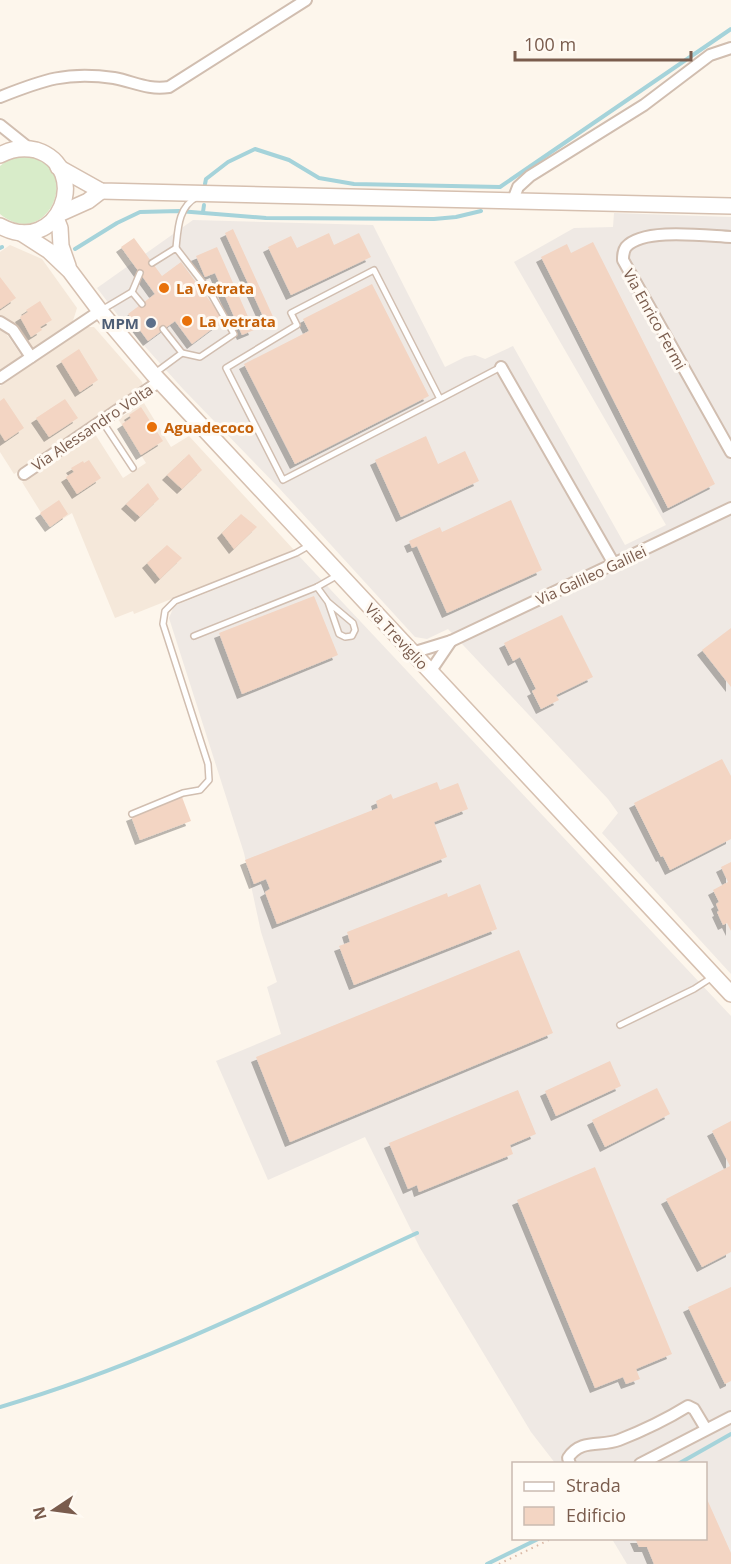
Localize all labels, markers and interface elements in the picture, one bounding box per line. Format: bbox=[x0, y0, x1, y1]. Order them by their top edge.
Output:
scale bar bbox=[515, 24, 690, 62]
text: 100 m bbox=[524, 32, 576, 56]
street label: Via Enrico Fermi bbox=[619, 265, 691, 373]
place label: La Vetrata bbox=[176, 278, 254, 298]
marker: La Vetrata bbox=[157, 281, 171, 295]
place label: La vetrata bbox=[199, 311, 276, 331]
place label: MPM bbox=[101, 313, 139, 333]
marker: La vetrata bbox=[180, 314, 194, 328]
marker: MPM bbox=[144, 316, 158, 330]
street label: Via Alessandro Volta bbox=[27, 379, 157, 475]
place label: Aguadecoco bbox=[164, 417, 254, 437]
marker: Aguadecoco bbox=[145, 420, 159, 434]
street label: Via Galileo Galilei bbox=[533, 541, 649, 609]
street label: Via Treviglio bbox=[361, 599, 433, 673]
legend bbox=[512, 1462, 707, 1540]
text: Strada bbox=[566, 1473, 621, 1497]
north arrow bbox=[24, 1480, 84, 1540]
text: Edificio bbox=[566, 1503, 626, 1527]
text: N bbox=[27, 1505, 52, 1522]

